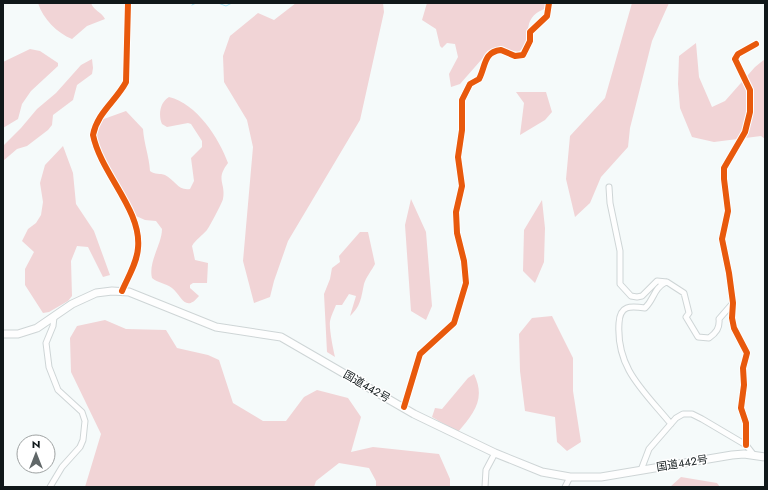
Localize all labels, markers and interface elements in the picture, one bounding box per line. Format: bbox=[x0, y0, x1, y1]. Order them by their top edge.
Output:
street label: 国道442号 bbox=[340, 366, 394, 406]
north arrow bbox=[16, 434, 56, 474]
text: N bbox=[32, 436, 40, 452]
street label: 国道442号 bbox=[655, 451, 709, 475]

